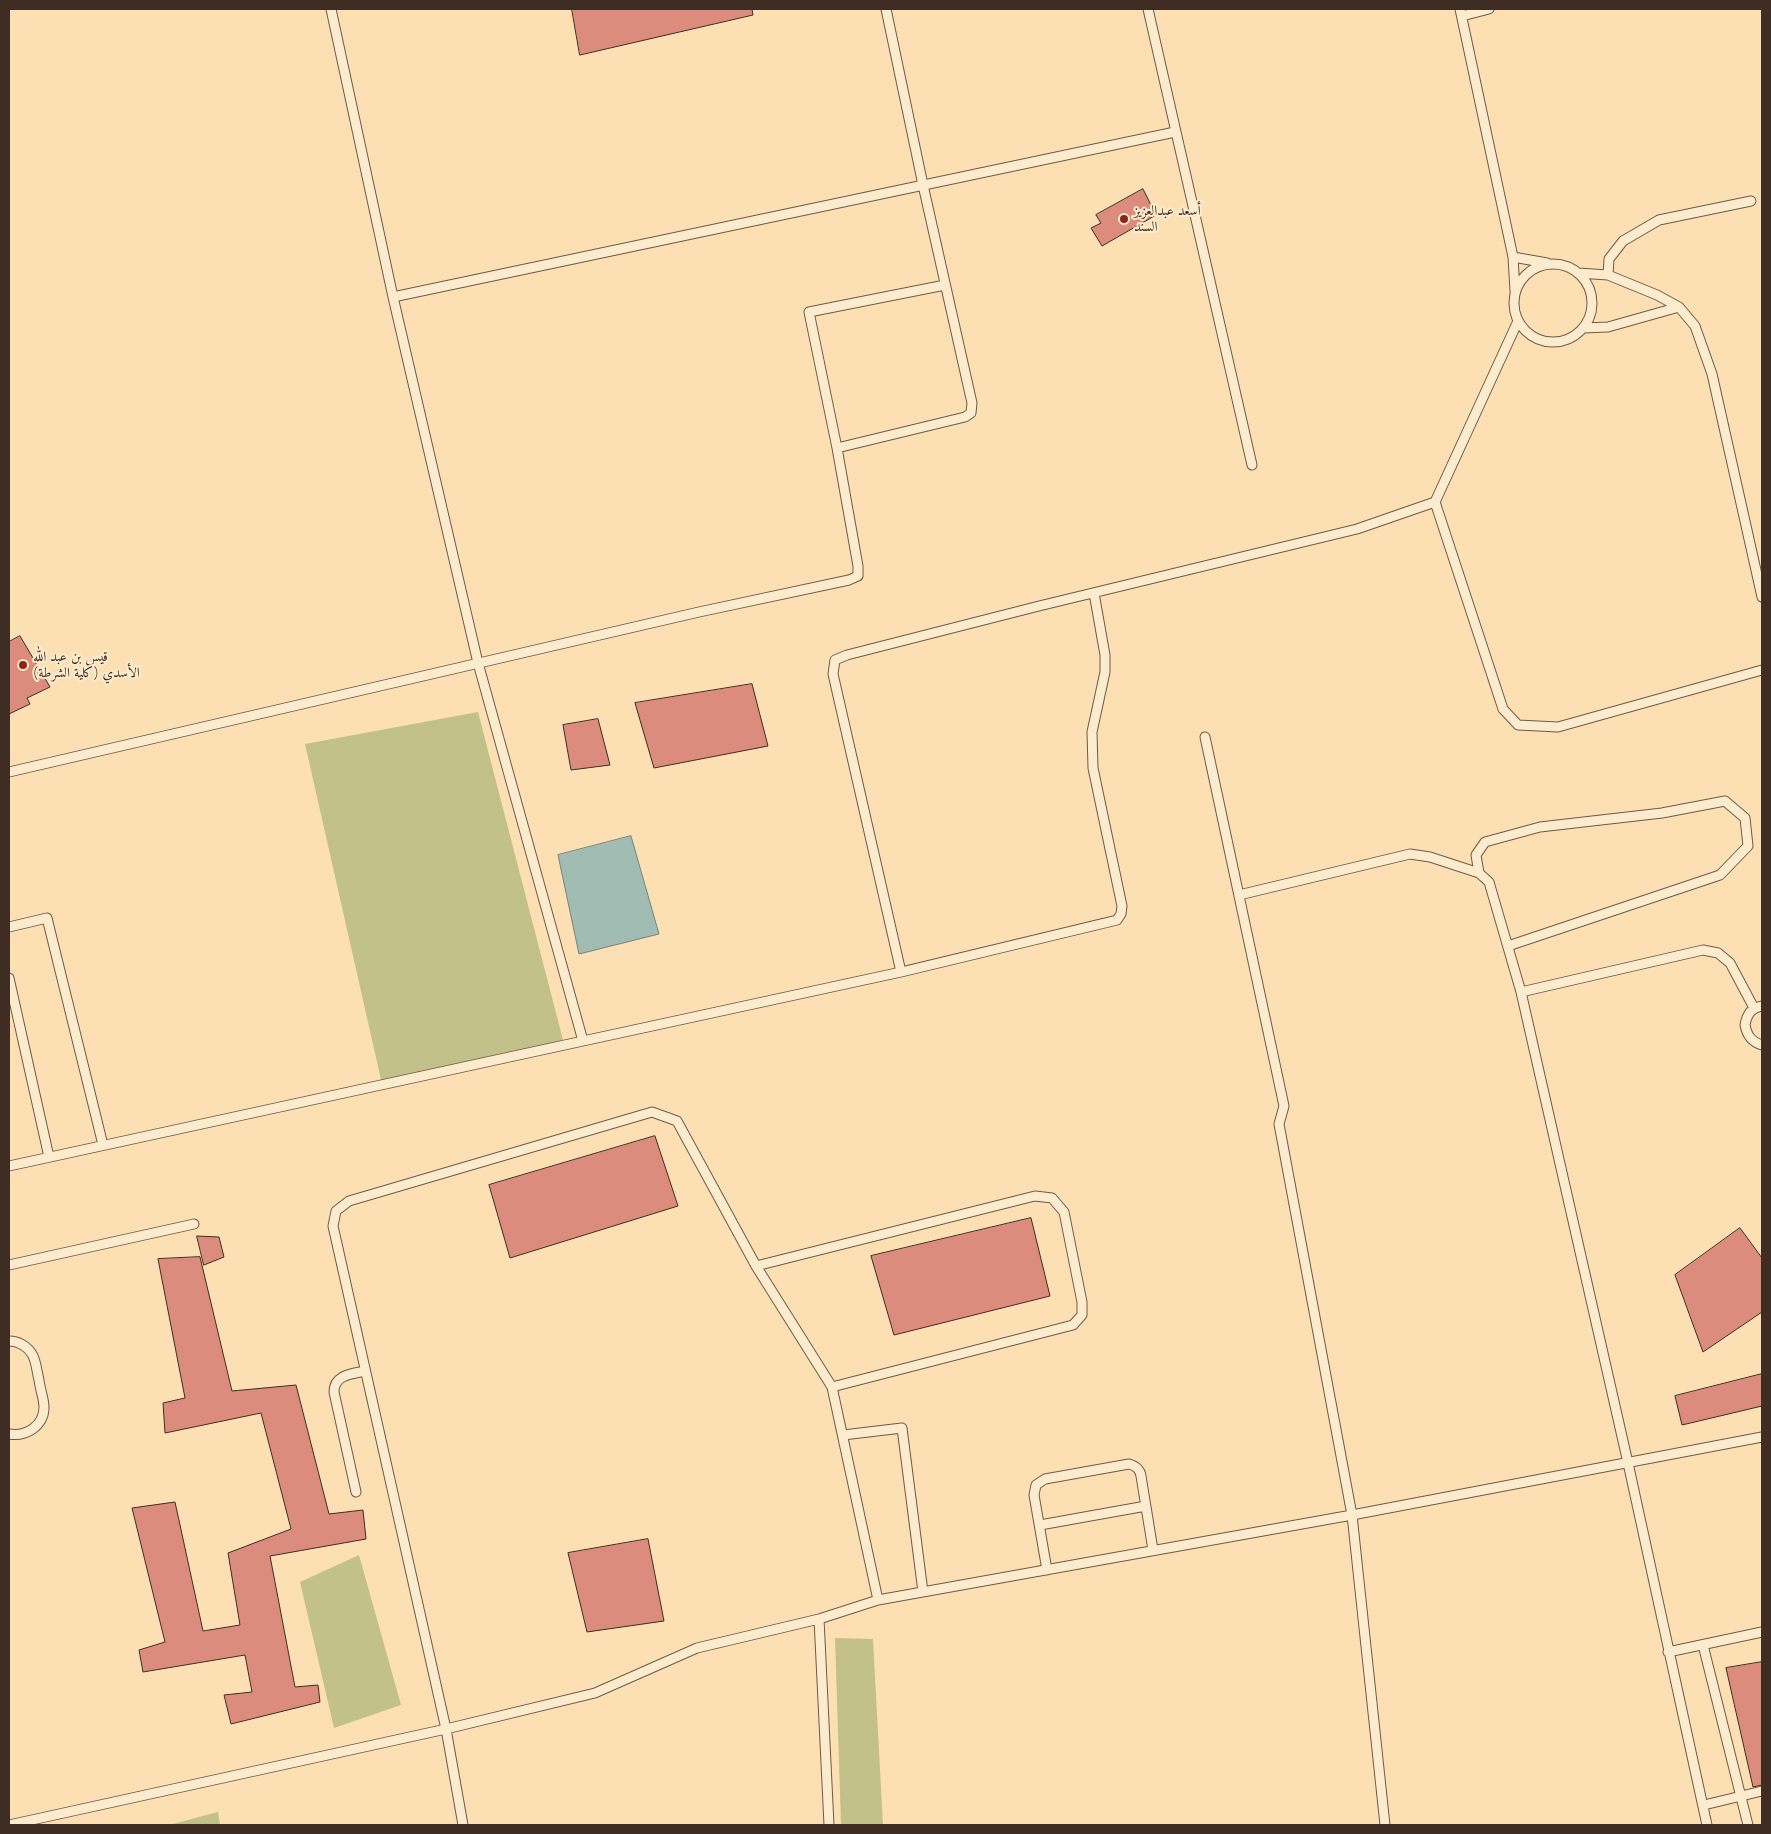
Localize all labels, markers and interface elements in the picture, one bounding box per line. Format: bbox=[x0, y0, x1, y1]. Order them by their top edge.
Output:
place label: أسعد عبدالعزيز السند bbox=[1134, 203, 1201, 236]
marker: أسعد عبدالعزيز السند bbox=[1118, 213, 1130, 225]
place label: قيس بن عبد الله الأسدي (كلية الشرطة) bbox=[33, 649, 140, 682]
marker: قيس بن عبد الله الأسدي (كلية الشرطة) bbox=[17, 659, 29, 671]

